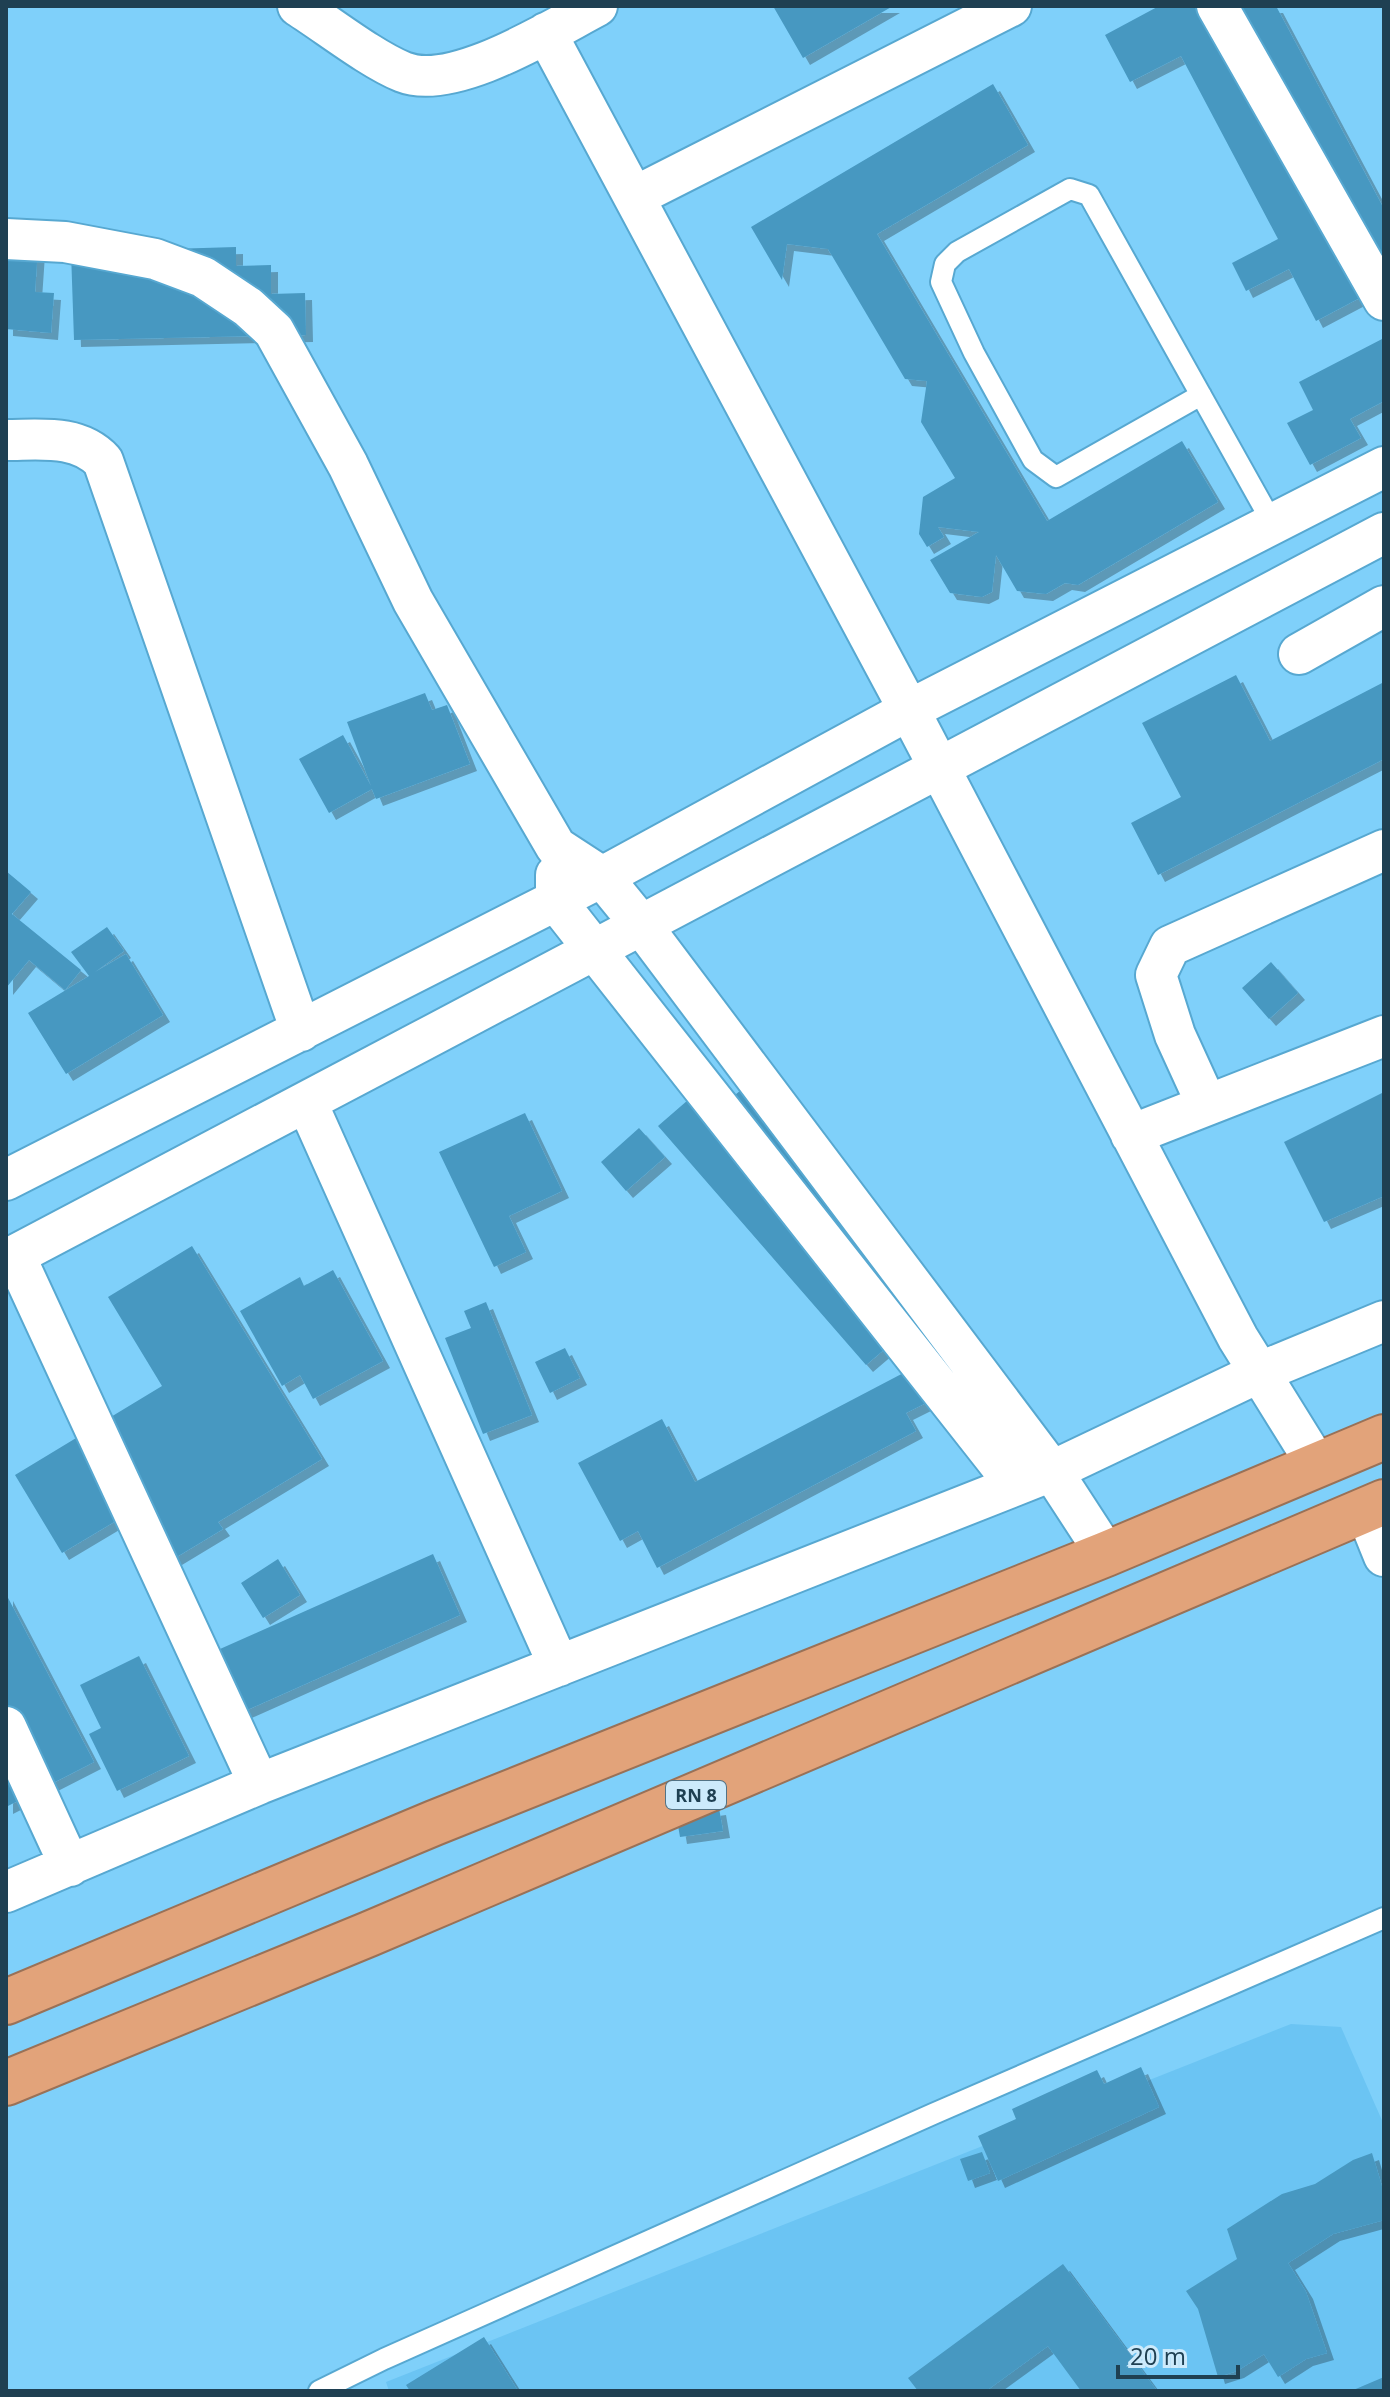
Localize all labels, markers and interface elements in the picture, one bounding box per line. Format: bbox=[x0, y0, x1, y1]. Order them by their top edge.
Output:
road number: RN 8 bbox=[666, 1781, 726, 1809]
scale bar bbox=[1118, 2329, 1238, 2379]
text: 20 m bbox=[1130, 2339, 1186, 2372]

